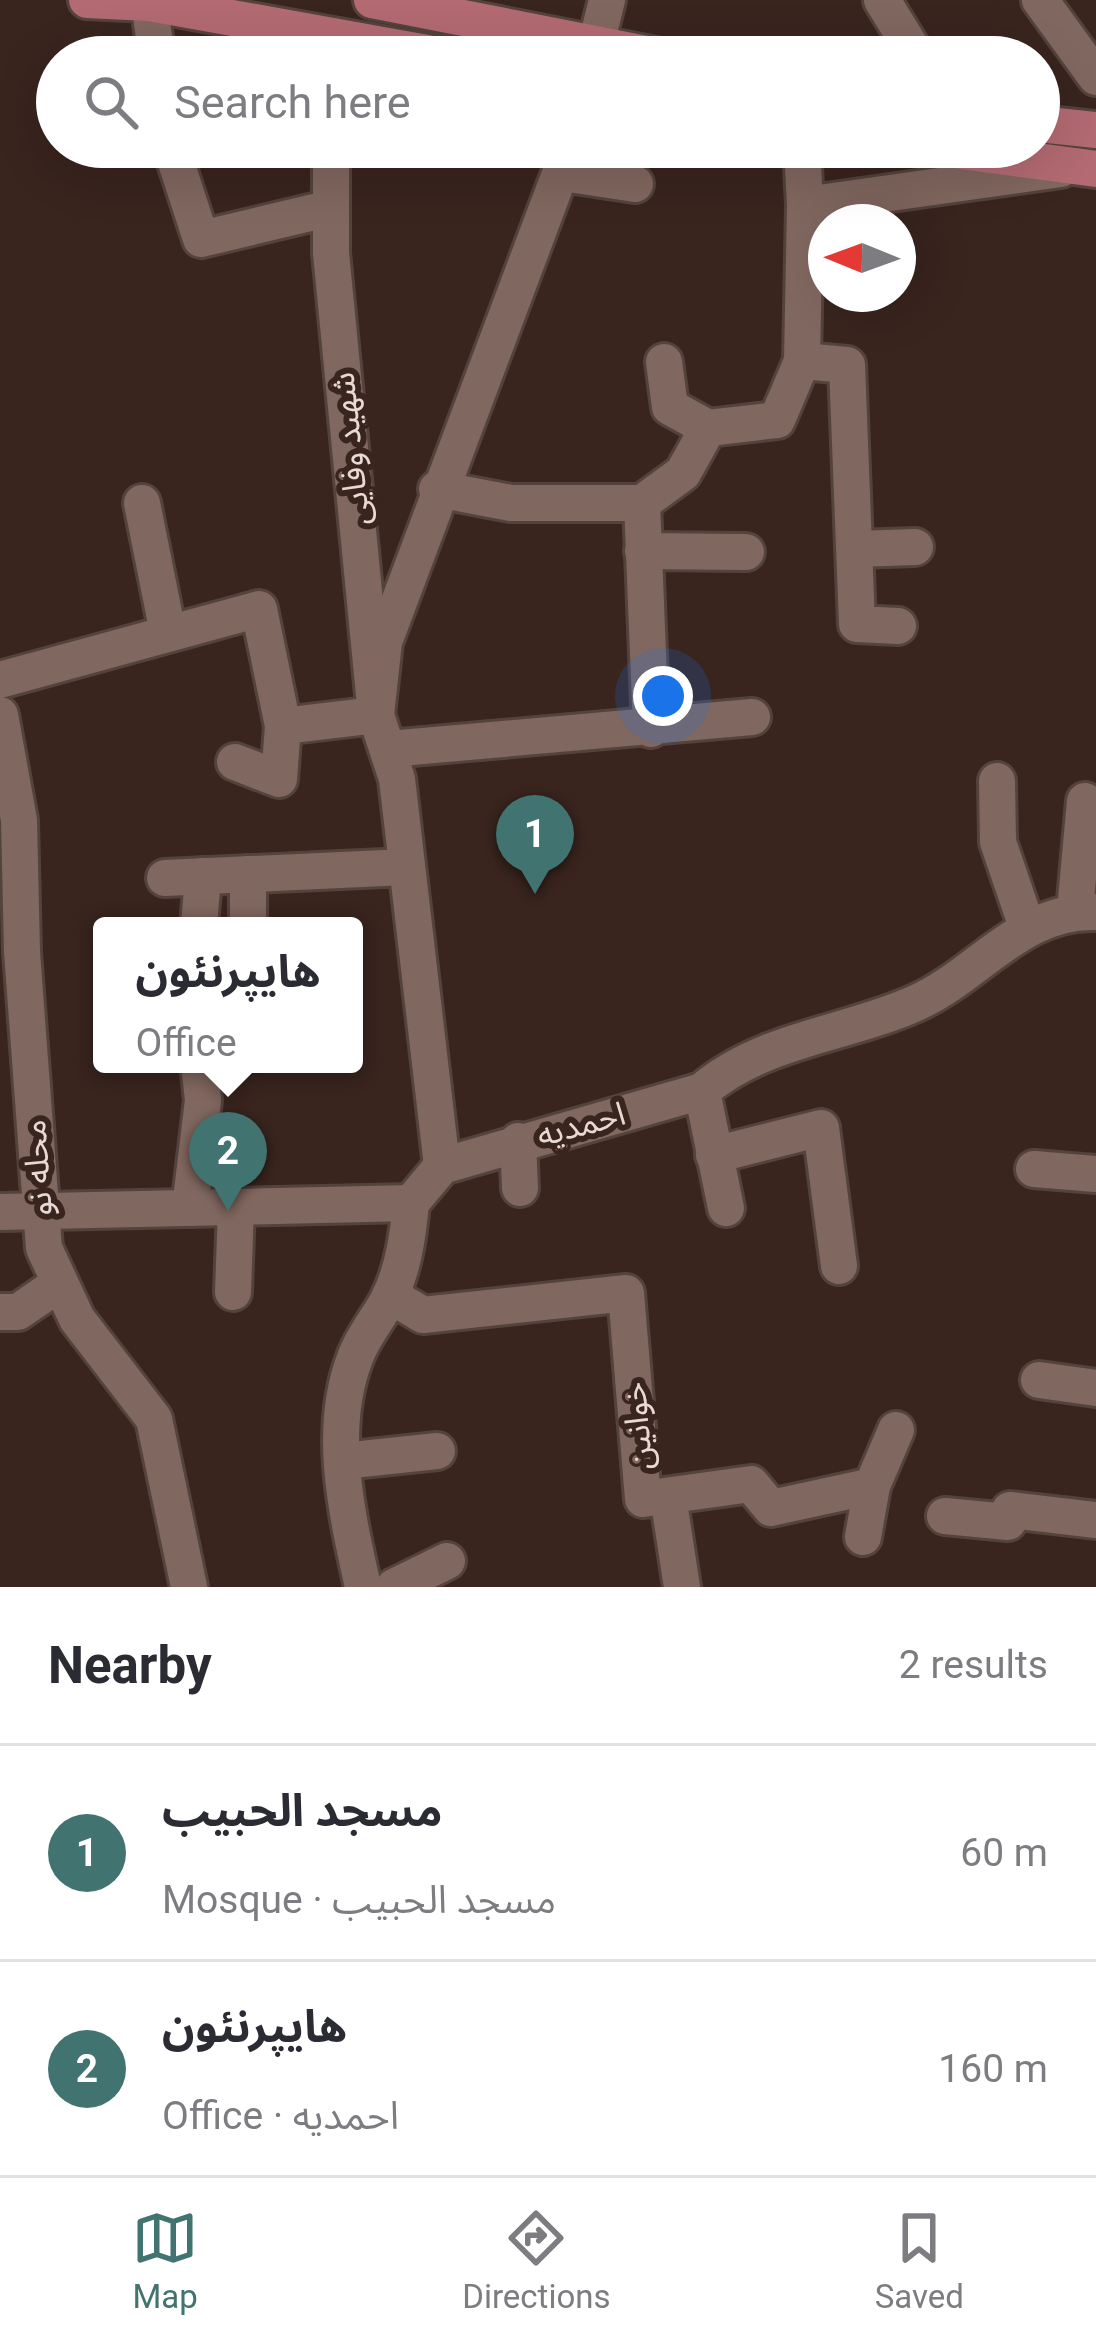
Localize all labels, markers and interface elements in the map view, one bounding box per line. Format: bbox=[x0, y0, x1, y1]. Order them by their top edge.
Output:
search box bbox=[36, 36, 1060, 168]
icon: search bbox=[78, 69, 144, 135]
text: Search here bbox=[174, 76, 411, 129]
north arrow bbox=[808, 204, 916, 312]
street label: شهید وفایی bbox=[323, 370, 377, 528]
your location bbox=[633, 666, 693, 726]
pin: 1 bbox=[496, 795, 574, 894]
popup bbox=[93, 917, 363, 1073]
text: هایپرنئون bbox=[135, 945, 321, 998]
text: Office bbox=[135, 1020, 237, 1066]
street label: احمدیه bbox=[533, 1094, 629, 1154]
pin: 2 bbox=[189, 1112, 267, 1211]
street label: محله نو bbox=[14, 1118, 60, 1218]
street label: خوانین bbox=[614, 1380, 660, 1472]
text: Nearby bbox=[48, 1636, 212, 1695]
text: 2 results bbox=[899, 1642, 1048, 1688]
text: مسجد الحبیب bbox=[162, 1784, 443, 1837]
text: 1 bbox=[76, 1830, 98, 1876]
text: 60 m bbox=[960, 1830, 1048, 1876]
text: Mosque · مسجد الحبیب bbox=[162, 1877, 556, 1923]
text: هایپرنئون bbox=[162, 2000, 347, 2053]
text: 2 bbox=[76, 2046, 98, 2092]
text: 160 m bbox=[938, 2046, 1048, 2092]
text: Office · احمدیه bbox=[162, 2093, 399, 2139]
tab: Map bbox=[132, 2205, 198, 2316]
tab: Directions bbox=[462, 2205, 611, 2316]
tab: Saved bbox=[875, 2205, 964, 2316]

